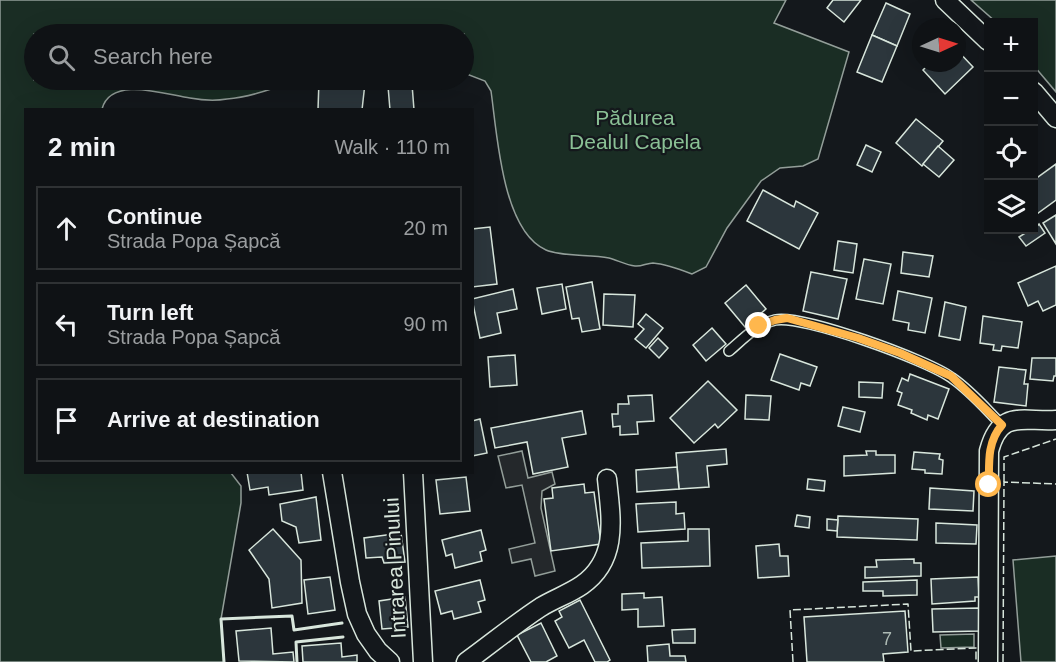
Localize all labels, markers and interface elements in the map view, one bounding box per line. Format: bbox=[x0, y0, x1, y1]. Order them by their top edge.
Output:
north arrow bbox=[912, 18, 966, 72]
map controls bbox=[984, 18, 1038, 234]
button: + bbox=[984, 18, 1038, 72]
search box bbox=[24, 24, 474, 90]
icon: search bbox=[45, 41, 78, 74]
text: Search here bbox=[93, 44, 213, 69]
button: − bbox=[984, 72, 1038, 126]
park label: Pădurea Dealul Capela bbox=[569, 106, 701, 153]
button: locate bbox=[984, 126, 1038, 180]
text: 2 min bbox=[48, 132, 116, 162]
text: Walk · 110 m bbox=[334, 136, 450, 158]
button: layers bbox=[984, 180, 1038, 234]
text: Continue bbox=[107, 204, 202, 229]
icon: ahead bbox=[50, 212, 83, 245]
text: 20 m bbox=[404, 217, 448, 239]
text: Strada Popa Șapcă bbox=[107, 230, 280, 252]
text: Turn left bbox=[107, 300, 193, 325]
icon: left bbox=[50, 308, 83, 341]
route end bbox=[745, 312, 771, 338]
text: 90 m bbox=[404, 313, 448, 335]
text: Strada Popa Șapcă bbox=[107, 326, 280, 348]
icon: arrive bbox=[50, 404, 83, 437]
text: Arrive at destination bbox=[107, 407, 320, 432]
route start bbox=[975, 471, 1001, 497]
street label: Intrarea Pinului bbox=[379, 497, 410, 639]
house number: 7 bbox=[882, 629, 892, 649]

